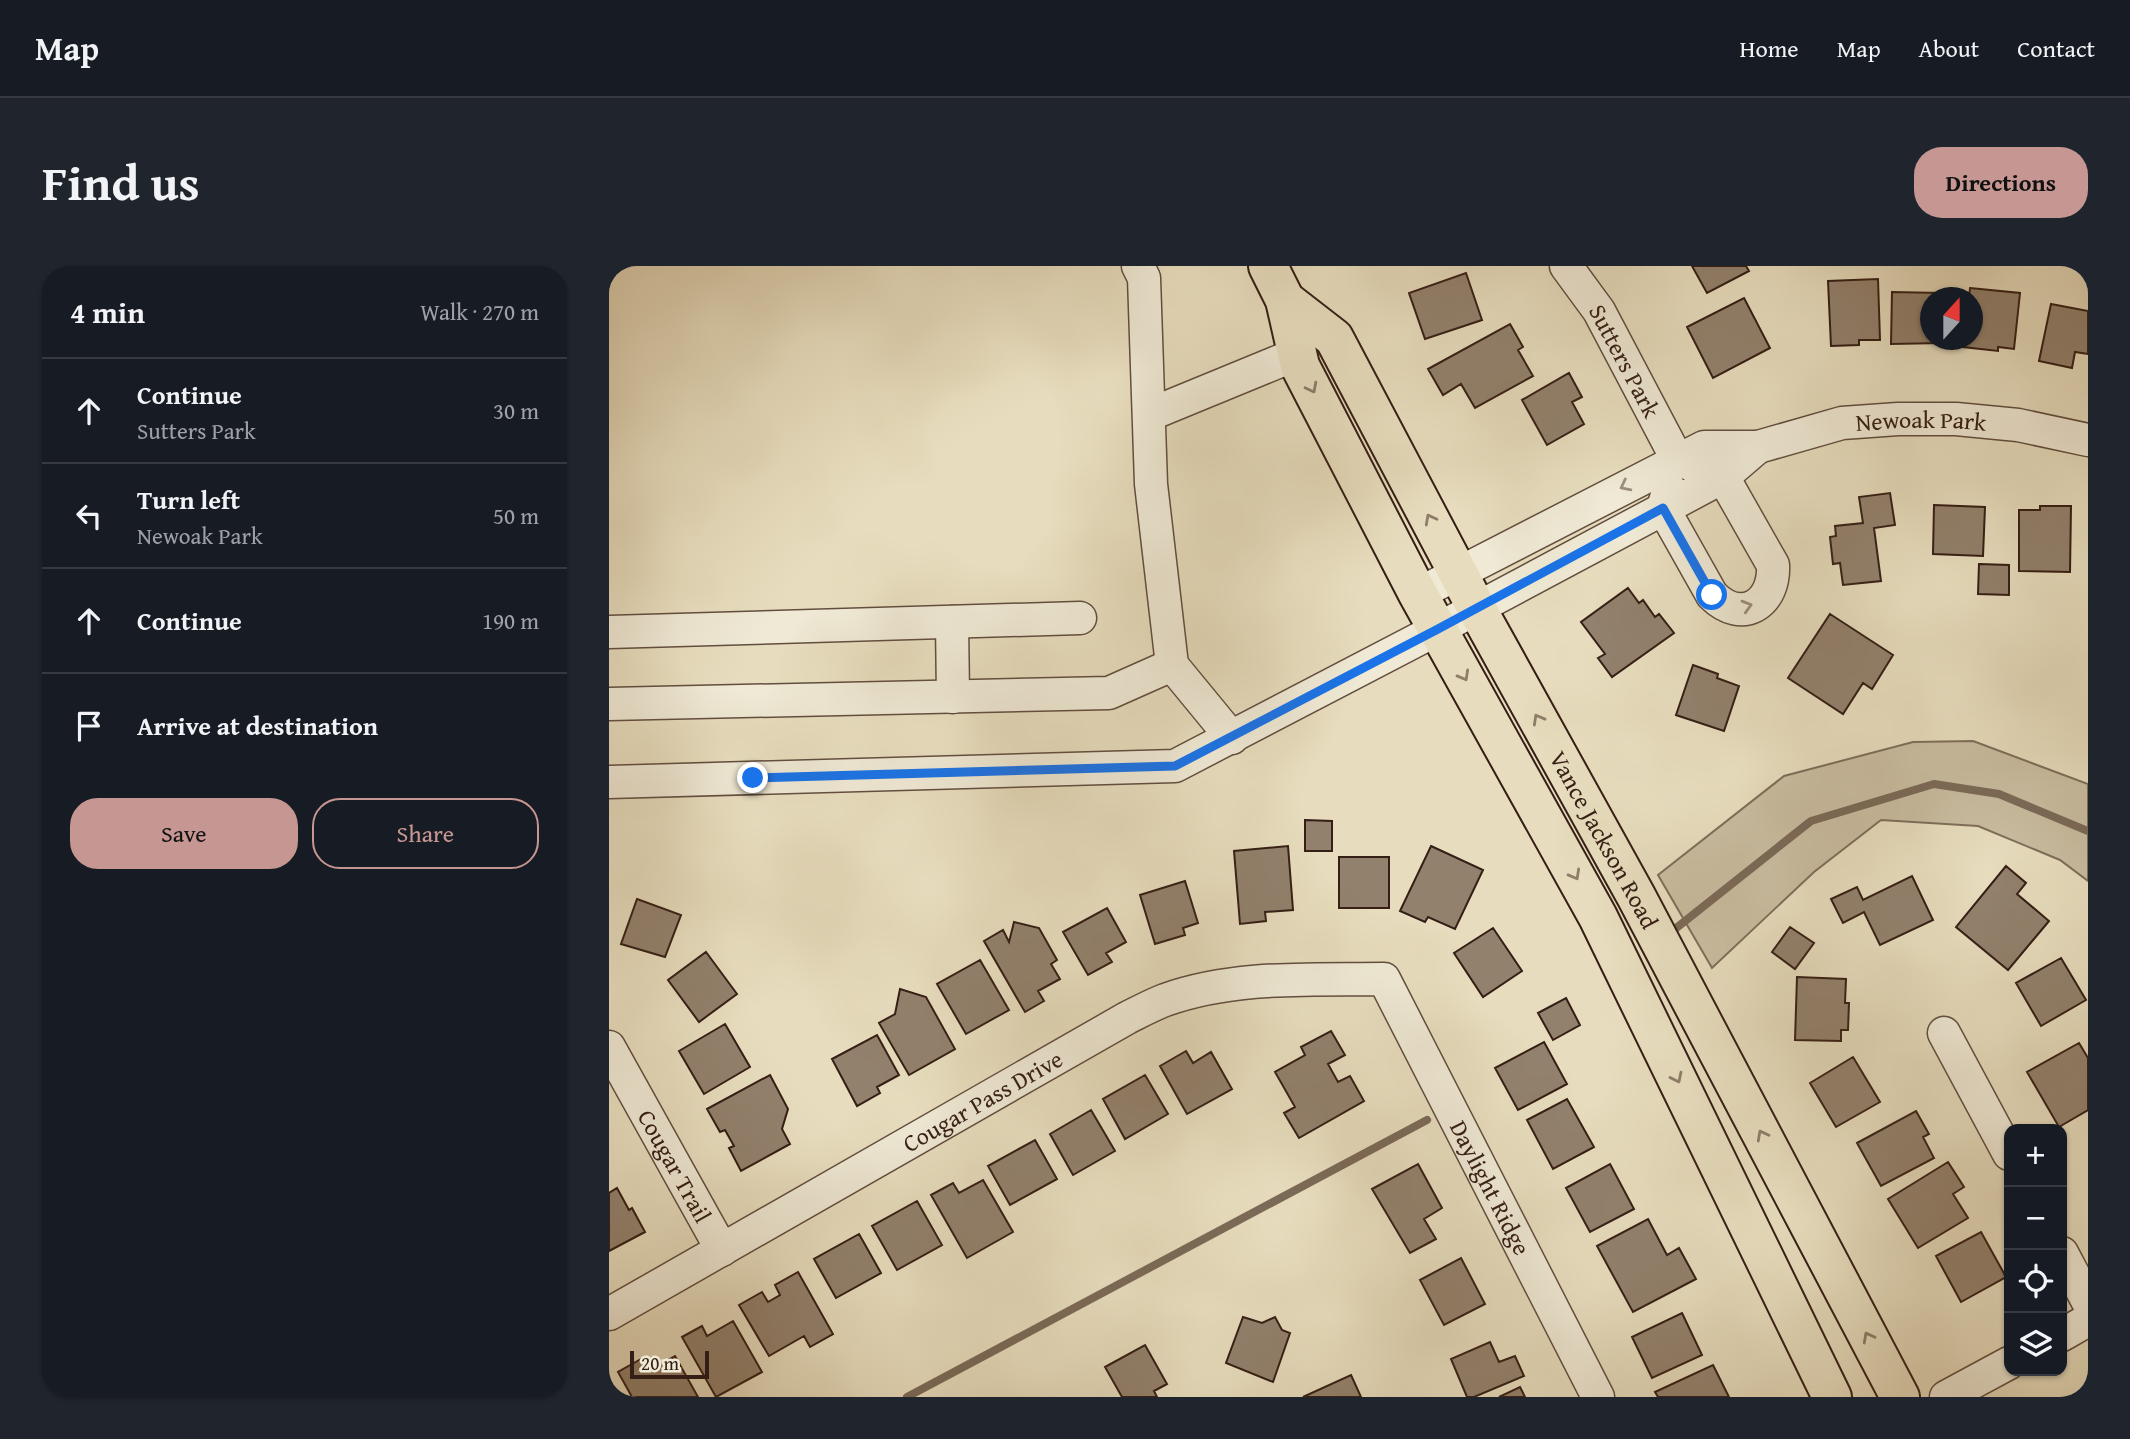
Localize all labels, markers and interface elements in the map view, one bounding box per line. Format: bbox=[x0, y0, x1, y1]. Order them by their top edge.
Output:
text: Map bbox=[35, 24, 99, 72]
text: Home bbox=[1740, 31, 1799, 66]
text: Map bbox=[1837, 31, 1881, 66]
text: About bbox=[1919, 31, 1979, 66]
text: Contact bbox=[2017, 31, 2095, 66]
text: Find us bbox=[42, 146, 200, 218]
button: Directions bbox=[1914, 147, 2088, 218]
north arrow bbox=[1920, 287, 1983, 350]
text: 4 min bbox=[70, 290, 145, 334]
text: Walk · 270 m bbox=[420, 295, 539, 328]
street label: Sutters Park bbox=[1581, 298, 1670, 424]
text: Continue bbox=[137, 375, 242, 414]
one-way arrow bbox=[1303, 381, 1317, 394]
icon: ahead bbox=[70, 392, 108, 430]
text: 30 m bbox=[493, 394, 539, 427]
street label: Newoak Park bbox=[1854, 401, 1989, 439]
text: Sutters Park bbox=[137, 414, 256, 447]
one-way arrow bbox=[1620, 478, 1632, 491]
text: Turn left bbox=[137, 480, 240, 519]
icon: left bbox=[70, 497, 108, 535]
text: 50 m bbox=[493, 499, 539, 532]
one-way arrow bbox=[1424, 514, 1438, 527]
text: Newoak Park bbox=[137, 519, 263, 552]
route start bbox=[1696, 579, 1727, 610]
one-way arrow bbox=[1740, 600, 1752, 614]
text: Continue bbox=[137, 601, 242, 640]
icon: ahead bbox=[70, 602, 108, 640]
text: 190 m bbox=[482, 604, 539, 637]
one-way arrow bbox=[1456, 669, 1469, 681]
text: Arrive at destination bbox=[137, 706, 378, 745]
icon: arrive bbox=[70, 707, 108, 745]
one-way arrow bbox=[1533, 714, 1546, 727]
street label: Vance Jackson Road bbox=[1541, 744, 1668, 935]
route end bbox=[737, 762, 768, 793]
button: Save bbox=[70, 798, 298, 869]
button: Share bbox=[312, 798, 539, 869]
one-way arrow bbox=[1566, 868, 1580, 880]
street label: Cougar Pass Drive bbox=[896, 1041, 1069, 1160]
one-way arrow bbox=[1668, 1071, 1682, 1083]
street label: Cougar Trail bbox=[630, 1103, 721, 1229]
street label: Daylight Ridge bbox=[1442, 1114, 1540, 1261]
map controls bbox=[2004, 1124, 2067, 1376]
button: + bbox=[2004, 1124, 2067, 1187]
one-way arrow bbox=[1757, 1130, 1770, 1143]
button: − bbox=[2004, 1187, 2067, 1250]
button: locate bbox=[2004, 1250, 2067, 1313]
button: layers bbox=[2004, 1313, 2067, 1376]
one-way arrow bbox=[1863, 1331, 1876, 1344]
scale bar bbox=[630, 1348, 709, 1380]
text: 20 m bbox=[641, 1349, 679, 1377]

